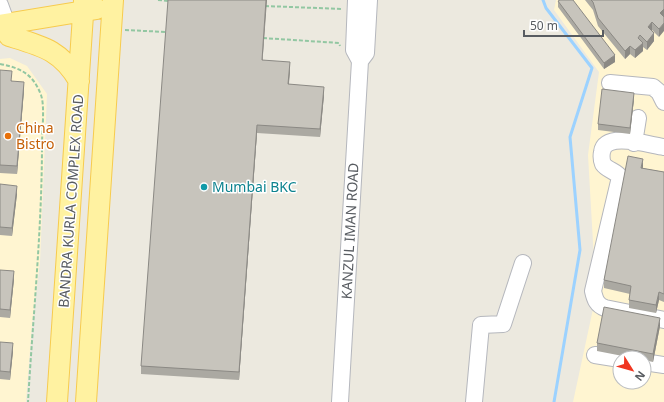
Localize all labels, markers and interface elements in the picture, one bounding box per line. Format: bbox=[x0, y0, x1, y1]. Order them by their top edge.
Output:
scale bar bbox=[524, 12, 603, 38]
text: 50 m bbox=[530, 17, 558, 34]
street label: BANDRA KURLA COMPLEX ROAD bbox=[54, 94, 87, 308]
place label: China Bistro bbox=[16, 118, 54, 153]
marker: China Bistro bbox=[3, 131, 13, 141]
street label: KANZUL IMAN ROAD bbox=[336, 162, 363, 300]
place label: Mumbai BKC bbox=[212, 177, 297, 196]
marker: Mumbai BKC bbox=[199, 182, 209, 192]
north arrow bbox=[612, 350, 652, 390]
text: N bbox=[632, 368, 649, 384]

